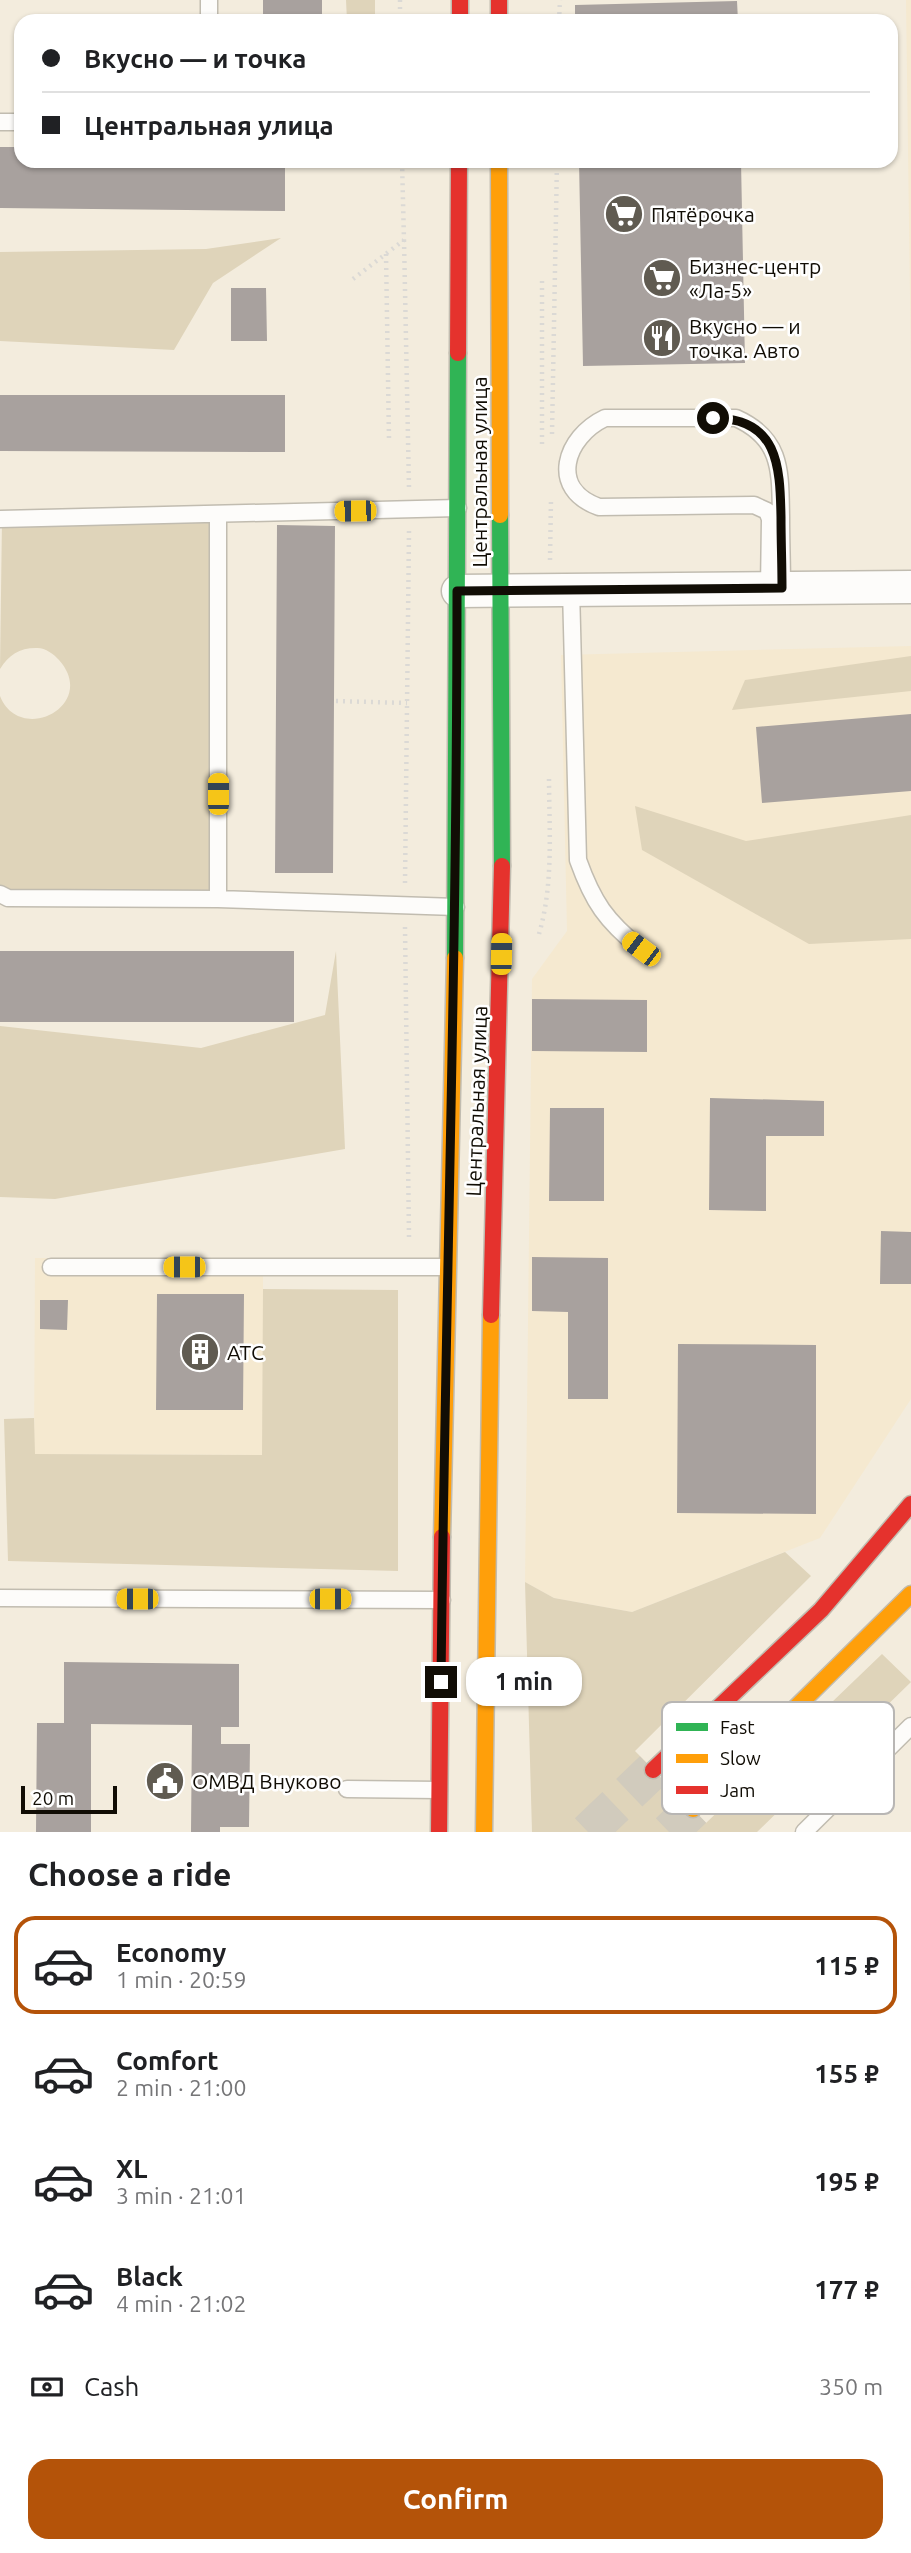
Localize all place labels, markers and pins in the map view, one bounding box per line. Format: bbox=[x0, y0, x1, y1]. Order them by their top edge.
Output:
supermarket icon: Пятёрочка bbox=[603, 193, 645, 235]
place label: Пятёрочка bbox=[651, 202, 755, 226]
place label: Бизнес-центр «Ла-5» bbox=[689, 254, 821, 302]
supermarket icon: Бизнес-центр «Ла-5» bbox=[641, 257, 683, 299]
place label: Вкусно — и точка. Авто bbox=[689, 314, 801, 362]
restaurant icon: Вкусно — и точка. Авто bbox=[641, 317, 683, 359]
building icon: АТС bbox=[179, 1331, 221, 1373]
place label: АТС bbox=[227, 1340, 264, 1364]
public building icon: ОМВД Внуково bbox=[144, 1760, 186, 1802]
place label: ОМВД Внуково bbox=[192, 1769, 342, 1793]

